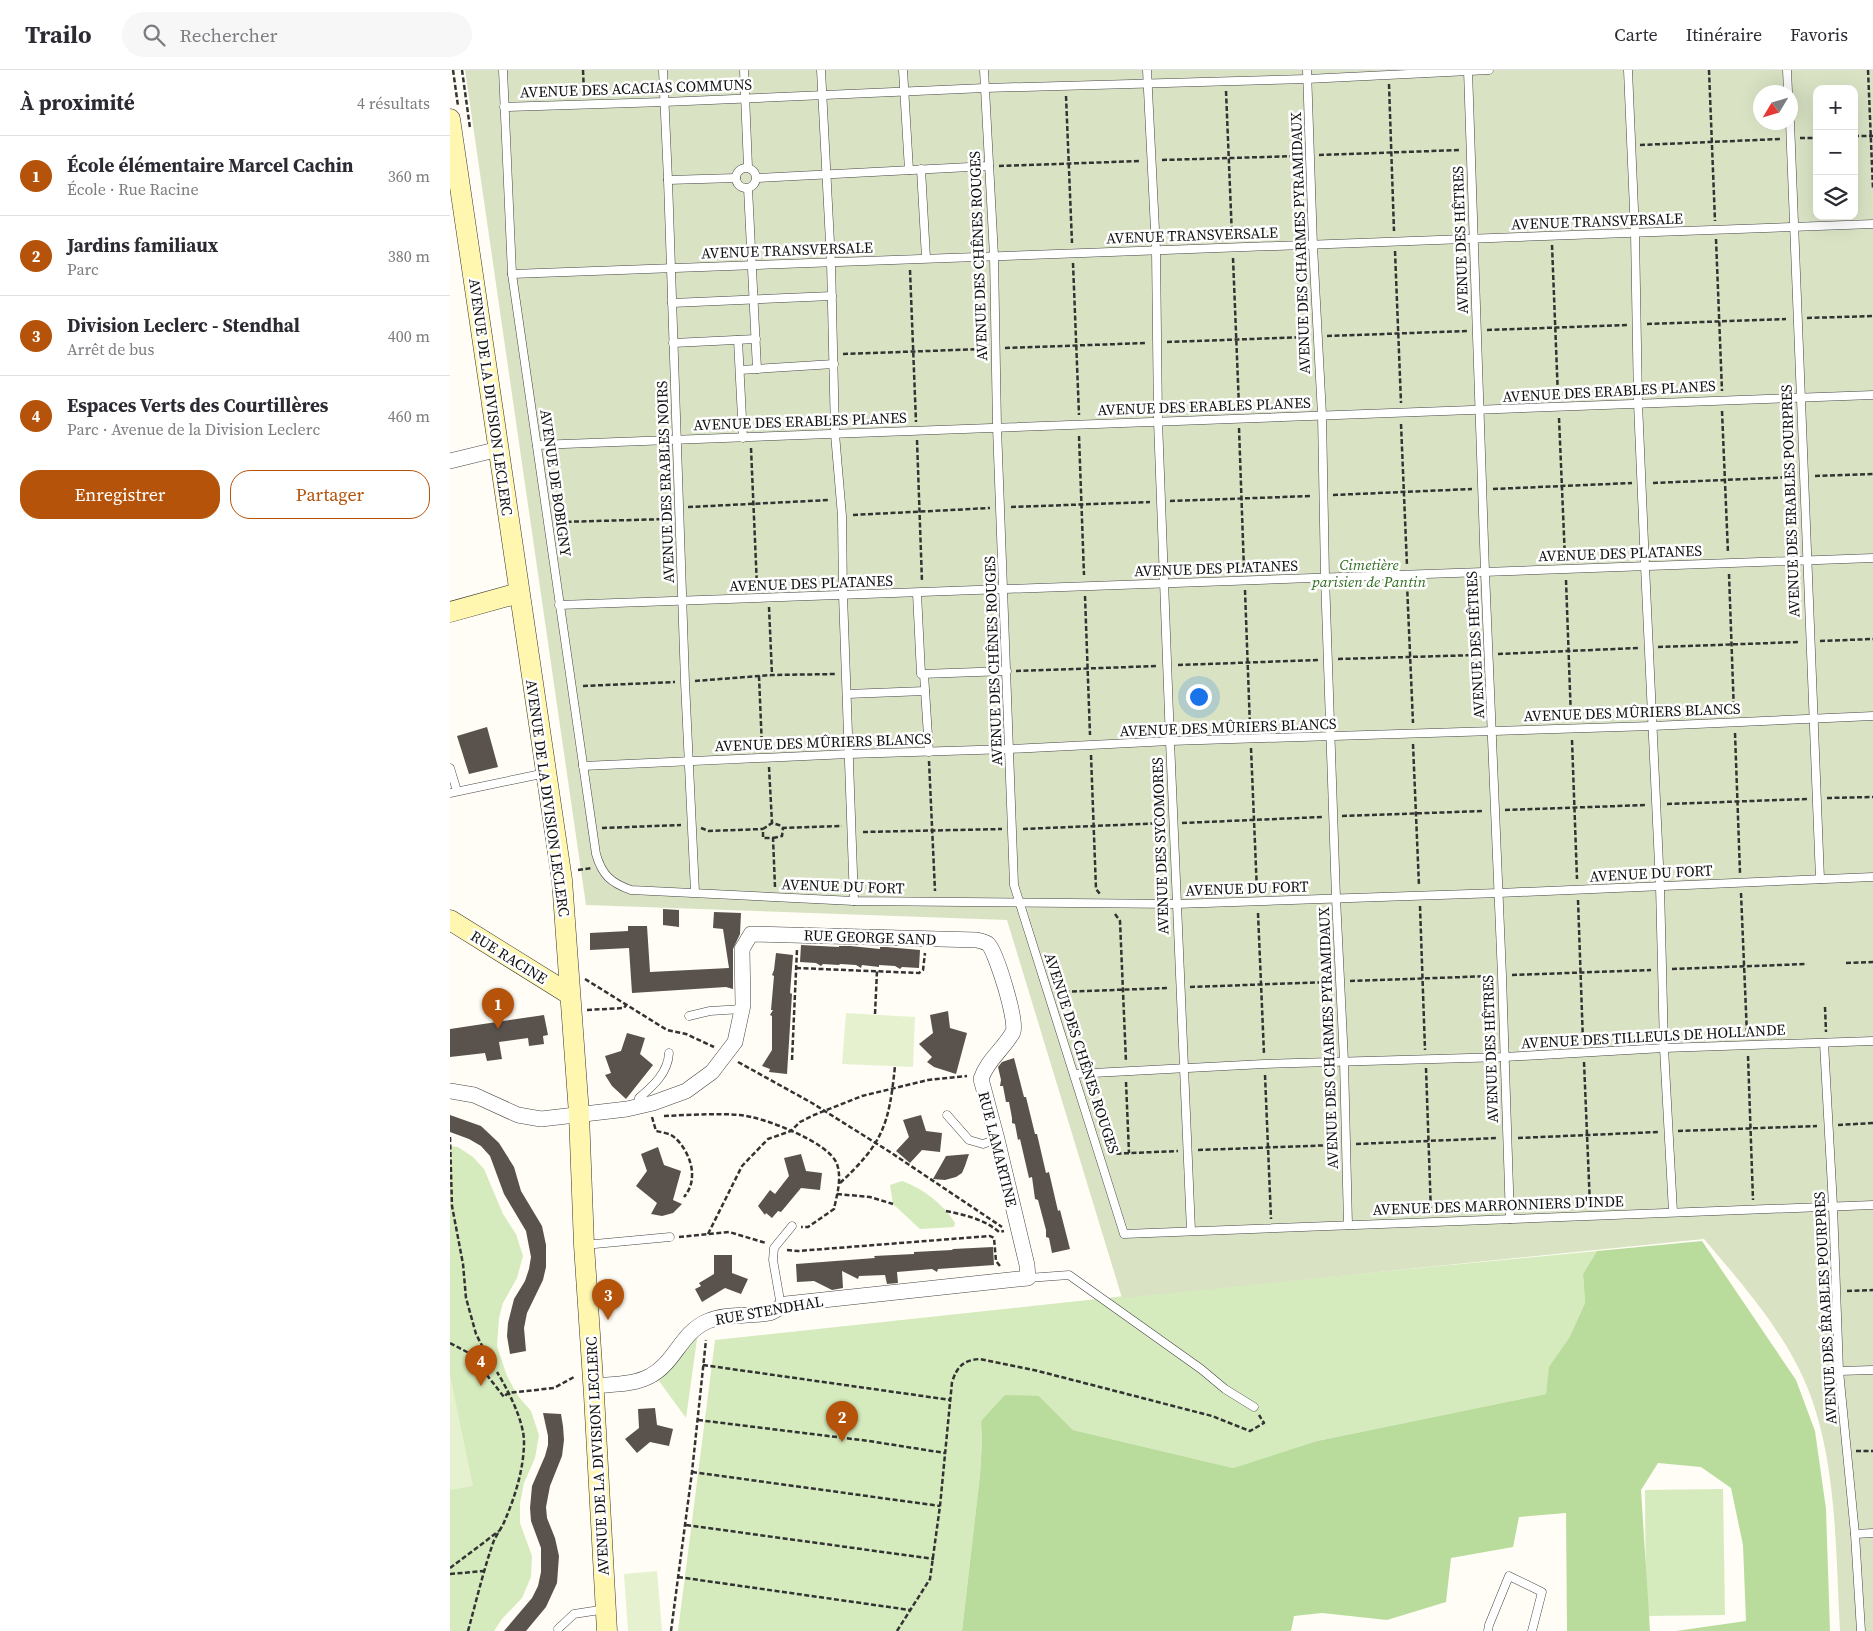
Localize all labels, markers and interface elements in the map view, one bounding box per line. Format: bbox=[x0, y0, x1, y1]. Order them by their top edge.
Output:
search box bbox=[122, 12, 472, 57]
text: Trailo bbox=[25, 18, 92, 51]
icon: search bbox=[140, 21, 168, 49]
text: Rechercher bbox=[180, 22, 278, 48]
text: Carte bbox=[1614, 22, 1658, 47]
text: Itinéraire bbox=[1686, 22, 1762, 47]
text: Favoris bbox=[1790, 22, 1848, 47]
street label: AVENUE DES ACACIAS COMMUNS bbox=[520, 73, 753, 103]
north arrow bbox=[1753, 85, 1798, 130]
map controls bbox=[1813, 85, 1858, 220]
button: + bbox=[1813, 85, 1858, 130]
text: À proximité bbox=[20, 88, 135, 117]
text: 4 résultats bbox=[357, 92, 430, 114]
street label: AVENUE DES CHARMES PYRAMIDAUX bbox=[1285, 111, 1315, 374]
button: − bbox=[1813, 130, 1858, 175]
street label: AVENUE DES CHÊNES ROUGES bbox=[964, 150, 992, 361]
text: École élémentaire Marcel Cachin bbox=[67, 152, 354, 178]
text: 1 bbox=[32, 165, 40, 187]
text: 360 m bbox=[388, 165, 430, 187]
street label: AVENUE DES HÊTRES bbox=[1447, 165, 1473, 314]
button: layers bbox=[1813, 175, 1858, 220]
text: École · Rue Racine bbox=[67, 178, 199, 200]
street label: AVENUE TRANSVERSALE bbox=[1511, 208, 1683, 234]
street label: AVENUE TRANSVERSALE bbox=[1106, 222, 1278, 248]
text: Jardins familiaux bbox=[67, 232, 218, 258]
street label: AVENUE TRANSVERSALE bbox=[701, 237, 873, 263]
text: 2 bbox=[32, 245, 40, 267]
text: 380 m bbox=[388, 245, 430, 267]
text: Parc bbox=[67, 258, 99, 280]
street label: AVENUE DE LA DIVISION LECLERC bbox=[464, 277, 518, 517]
text: Division Leclerc - Stendhal bbox=[67, 312, 300, 338]
text: 3 bbox=[32, 325, 40, 347]
text: 400 m bbox=[388, 325, 430, 347]
text: Arrêt de bus bbox=[67, 338, 154, 360]
street label: AVENUE DES ERABLES PLANES bbox=[1502, 375, 1716, 407]
street label: AVENUE DES ERABLES NOIRS bbox=[651, 380, 679, 584]
street label: AVENUE DES ERABLES POURPRES bbox=[1775, 384, 1805, 618]
text: Espaces Verts des Courtillères bbox=[67, 392, 328, 418]
street label: AVENUE DES ERABLES PLANES bbox=[1097, 392, 1311, 420]
text: 4 bbox=[32, 405, 40, 427]
text: 460 m bbox=[388, 405, 430, 427]
street label: AVENUE DES ERABLES PLANES bbox=[693, 407, 907, 435]
street label: AVENUE DE BOBIGNY bbox=[535, 408, 577, 559]
text: Parc · Avenue de la Division Leclerc bbox=[67, 418, 320, 440]
button: Enregistrer bbox=[20, 470, 220, 519]
button: Partager bbox=[230, 470, 430, 519]
street label: AVENUE DES PLATANES bbox=[1538, 540, 1703, 566]
park label: Cimetière parisien de Pantin bbox=[1310, 554, 1426, 592]
street label: AVENUE DES CHÊNES ROUGES bbox=[979, 555, 1007, 766]
street label: AVENUE DES PLATANES bbox=[1134, 555, 1299, 581]
street label: AVENUE DES PLATANES bbox=[729, 570, 894, 596]
street label: AVENUE DES HÊTRES bbox=[1461, 570, 1489, 720]
street label: AVENUE DE LA DIVISION LECLERC bbox=[521, 678, 575, 918]
your location bbox=[1186, 684, 1212, 710]
street label: AVENUE DES MÛRIERS BLANCS bbox=[1523, 698, 1741, 726]
street label: AVENUE DES MÛRIERS BLANCS bbox=[1119, 713, 1337, 741]
street label: AVENUE DES MÛRIERS BLANCS bbox=[714, 728, 932, 756]
street label: AVENUE DES SYCOMORES bbox=[1146, 757, 1174, 935]
street label: AVENUE DU FORT bbox=[1589, 859, 1713, 887]
street label: AVENUE DU FORT bbox=[781, 873, 905, 899]
street label: AVENUE DU FORT bbox=[1185, 875, 1309, 901]
street label: AVENUE DES CHARMES PYRAMIDAUX bbox=[1313, 906, 1343, 1169]
street label: RUE GEORGE SAND bbox=[803, 924, 937, 950]
street label: RUE RACINE bbox=[467, 925, 551, 989]
street label: AVENUE DES CHÊNES ROUGES bbox=[1040, 950, 1125, 1157]
street label: AVENUE DES HÊTRES bbox=[1477, 974, 1503, 1123]
pin: 1 bbox=[482, 988, 514, 1029]
street label: AVENUE DES TILLEULS DE HOLLANDE bbox=[1520, 1019, 1786, 1053]
street label: RUE LAMARTINE bbox=[973, 1089, 1023, 1209]
street label: AVENUE DES MARRONNIERS D'INDE bbox=[1372, 1190, 1624, 1220]
street label: AVENUE DES ÉRABLES POURPRES bbox=[1808, 1191, 1842, 1425]
pin: 3 bbox=[592, 1279, 624, 1320]
street label: RUE STENDHAL bbox=[713, 1290, 825, 1330]
street label: AVENUE DE LA DIVISION LECLERC bbox=[580, 1336, 614, 1576]
pin: 4 bbox=[465, 1345, 497, 1386]
pin: 2 bbox=[826, 1401, 858, 1442]

